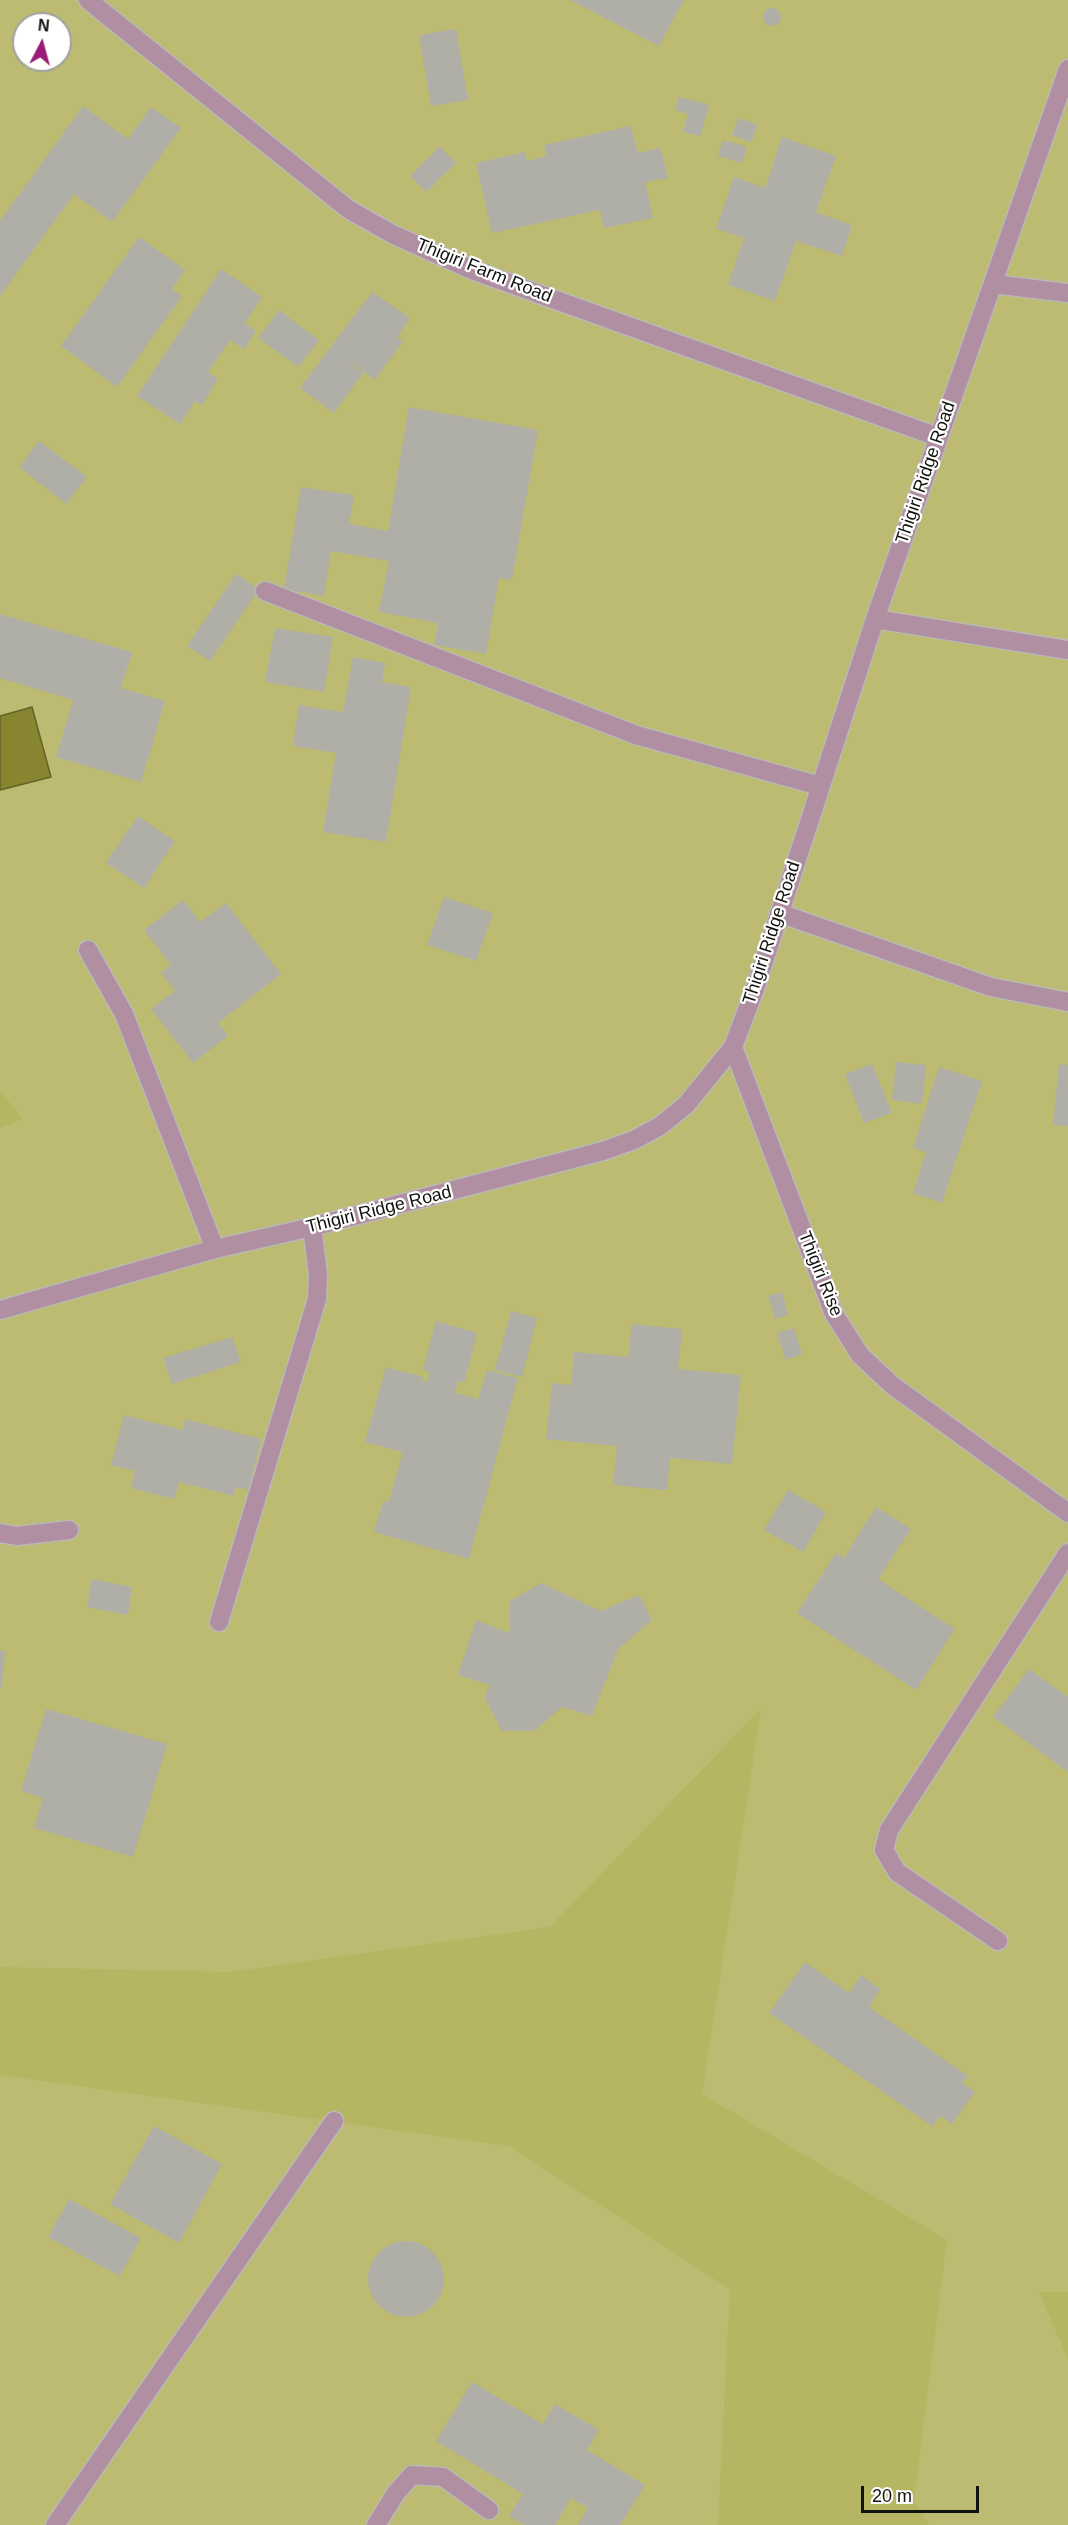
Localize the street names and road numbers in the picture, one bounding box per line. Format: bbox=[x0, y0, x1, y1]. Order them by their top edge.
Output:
street label: Thigiri Farm Road bbox=[413, 234, 555, 308]
street label: Thigiri Ridge Road bbox=[892, 399, 960, 547]
street label: Thigiri Ridge Road bbox=[739, 859, 805, 1007]
street label: Thigiri Ridge Road bbox=[304, 1181, 454, 1239]
street label: Thigiri Rise bbox=[793, 1228, 847, 1320]

